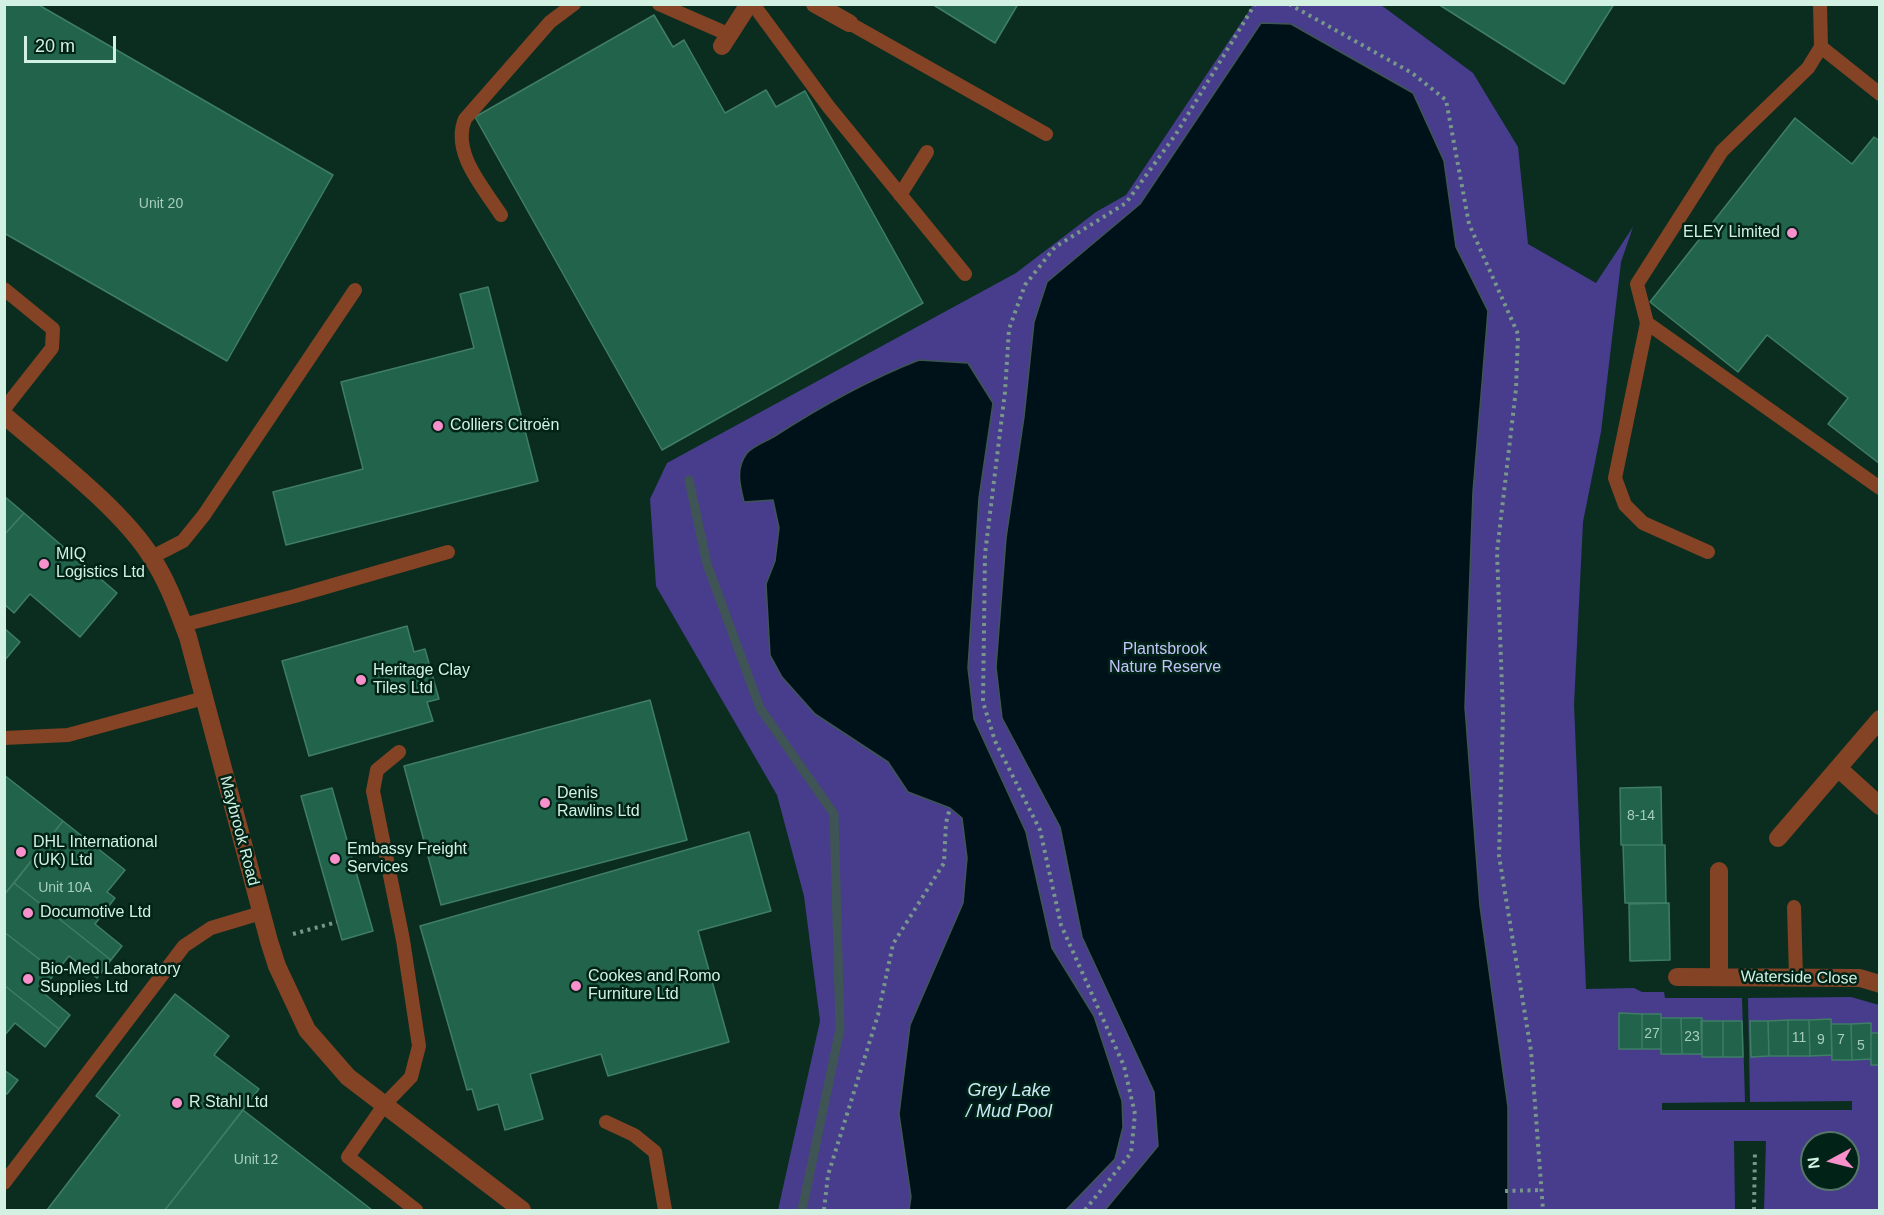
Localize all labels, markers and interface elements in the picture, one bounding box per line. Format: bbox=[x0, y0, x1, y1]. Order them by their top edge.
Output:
scale bar bbox=[27, 24, 118, 62]
text: 20 m bbox=[35, 36, 75, 56]
house number: Unit 20 bbox=[139, 196, 183, 212]
place label: ELEY Limited bbox=[1683, 223, 1780, 243]
marker: ELEY Limited bbox=[1785, 226, 1799, 240]
place label: Colliers Citroën bbox=[450, 416, 559, 436]
marker: Colliers Citroën bbox=[431, 419, 445, 433]
place label: MIQ Logistics Ltd bbox=[56, 545, 145, 583]
marker: MIQ Logistics Ltd bbox=[37, 557, 51, 571]
park label: Plantsbrook Nature Reserve bbox=[1109, 640, 1221, 678]
place label: Heritage Clay Tiles Ltd bbox=[373, 661, 470, 699]
marker: Heritage Clay Tiles Ltd bbox=[354, 673, 368, 687]
street label: Maybrook Road bbox=[215, 774, 263, 888]
place label: Denis Rawlins Ltd bbox=[557, 784, 640, 822]
marker: Denis Rawlins Ltd bbox=[538, 796, 552, 810]
house number: 8-14 bbox=[1627, 808, 1655, 824]
place label: DHL International (UK) Ltd bbox=[33, 833, 158, 871]
place label: Embassy Freight Services bbox=[347, 840, 467, 878]
marker: DHL International (UK) Ltd bbox=[14, 845, 28, 859]
marker: Embassy Freight Services bbox=[328, 852, 342, 866]
house number: Unit 10A bbox=[38, 880, 92, 896]
place label: Documotive Ltd bbox=[40, 903, 151, 923]
marker: Documotive Ltd bbox=[21, 906, 35, 920]
place label: Bio-Med Laboratory Supplies Ltd bbox=[40, 960, 181, 998]
place label: Cookes and Romo Furniture Ltd bbox=[588, 967, 721, 1005]
street label: Waterside Close bbox=[1740, 967, 1858, 989]
marker: Bio-Med Laboratory Supplies Ltd bbox=[21, 972, 35, 986]
marker: Cookes and Romo Furniture Ltd bbox=[569, 979, 583, 993]
house number: 27 bbox=[1644, 1026, 1660, 1042]
house number: 23 bbox=[1684, 1029, 1700, 1045]
house number: 11 bbox=[1792, 1030, 1806, 1046]
house number: 9 bbox=[1817, 1032, 1825, 1048]
house number: 7 bbox=[1837, 1032, 1845, 1048]
house number: 5 bbox=[1857, 1038, 1865, 1054]
water label: Grey Lake / Mud Pool bbox=[966, 1080, 1052, 1122]
place label: R Stahl Ltd bbox=[189, 1093, 268, 1113]
marker: R Stahl Ltd bbox=[170, 1096, 184, 1110]
north arrow bbox=[1800, 1131, 1860, 1191]
house number: Unit 12 bbox=[234, 1152, 278, 1168]
text: N bbox=[1804, 1156, 1823, 1170]

